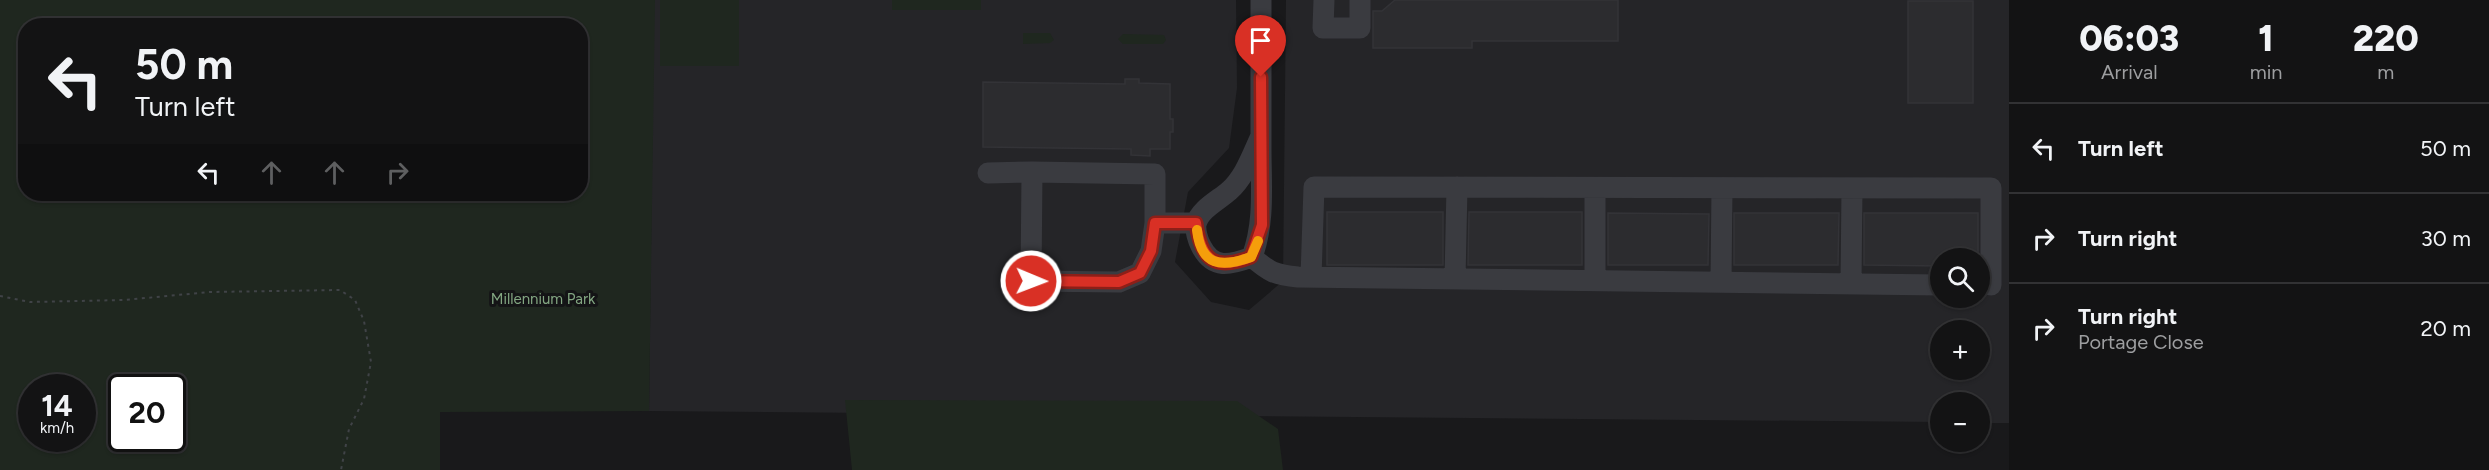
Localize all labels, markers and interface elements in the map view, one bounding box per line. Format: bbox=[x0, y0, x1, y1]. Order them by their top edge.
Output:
pin bbox=[1235, 15, 1286, 77]
text: 06:03 bbox=[2079, 17, 2179, 60]
text: 1 bbox=[2258, 17, 2274, 60]
text: 220 bbox=[2353, 17, 2419, 60]
icon: arrive bbox=[1244, 24, 1277, 57]
text: 50 m bbox=[135, 39, 233, 90]
icon: left bbox=[36, 42, 114, 120]
text: Arrival bbox=[2101, 60, 2158, 84]
text: min bbox=[2250, 60, 2282, 84]
text: m bbox=[2377, 60, 2394, 84]
text: Turn left bbox=[135, 90, 235, 123]
icon: left bbox=[2027, 132, 2060, 165]
text: Turn left bbox=[2078, 135, 2164, 162]
text: 50 m bbox=[2420, 135, 2471, 162]
icon: left bbox=[192, 156, 225, 189]
icon: ahead bbox=[255, 156, 288, 189]
icon: ahead bbox=[318, 156, 351, 189]
icon: right bbox=[381, 156, 414, 189]
icon: right bbox=[2027, 222, 2060, 255]
text: Turn right bbox=[2078, 225, 2177, 252]
text: 30 m bbox=[2421, 225, 2471, 252]
map controls bbox=[1930, 248, 1990, 452]
button: search bbox=[1930, 248, 1990, 308]
position arrow bbox=[999, 249, 1063, 313]
park label: Millennium Park bbox=[491, 290, 596, 308]
text: Turn right bbox=[2078, 303, 2177, 330]
icon: right bbox=[2027, 312, 2060, 345]
text: 20 m bbox=[2420, 315, 2471, 342]
button: + bbox=[1930, 320, 1990, 380]
text: Portage Close bbox=[2078, 330, 2204, 354]
speed limit sign: 20 bbox=[108, 374, 186, 452]
text: 14 bbox=[41, 387, 73, 424]
button: − bbox=[1930, 392, 1990, 452]
text: km/h bbox=[40, 419, 74, 437]

